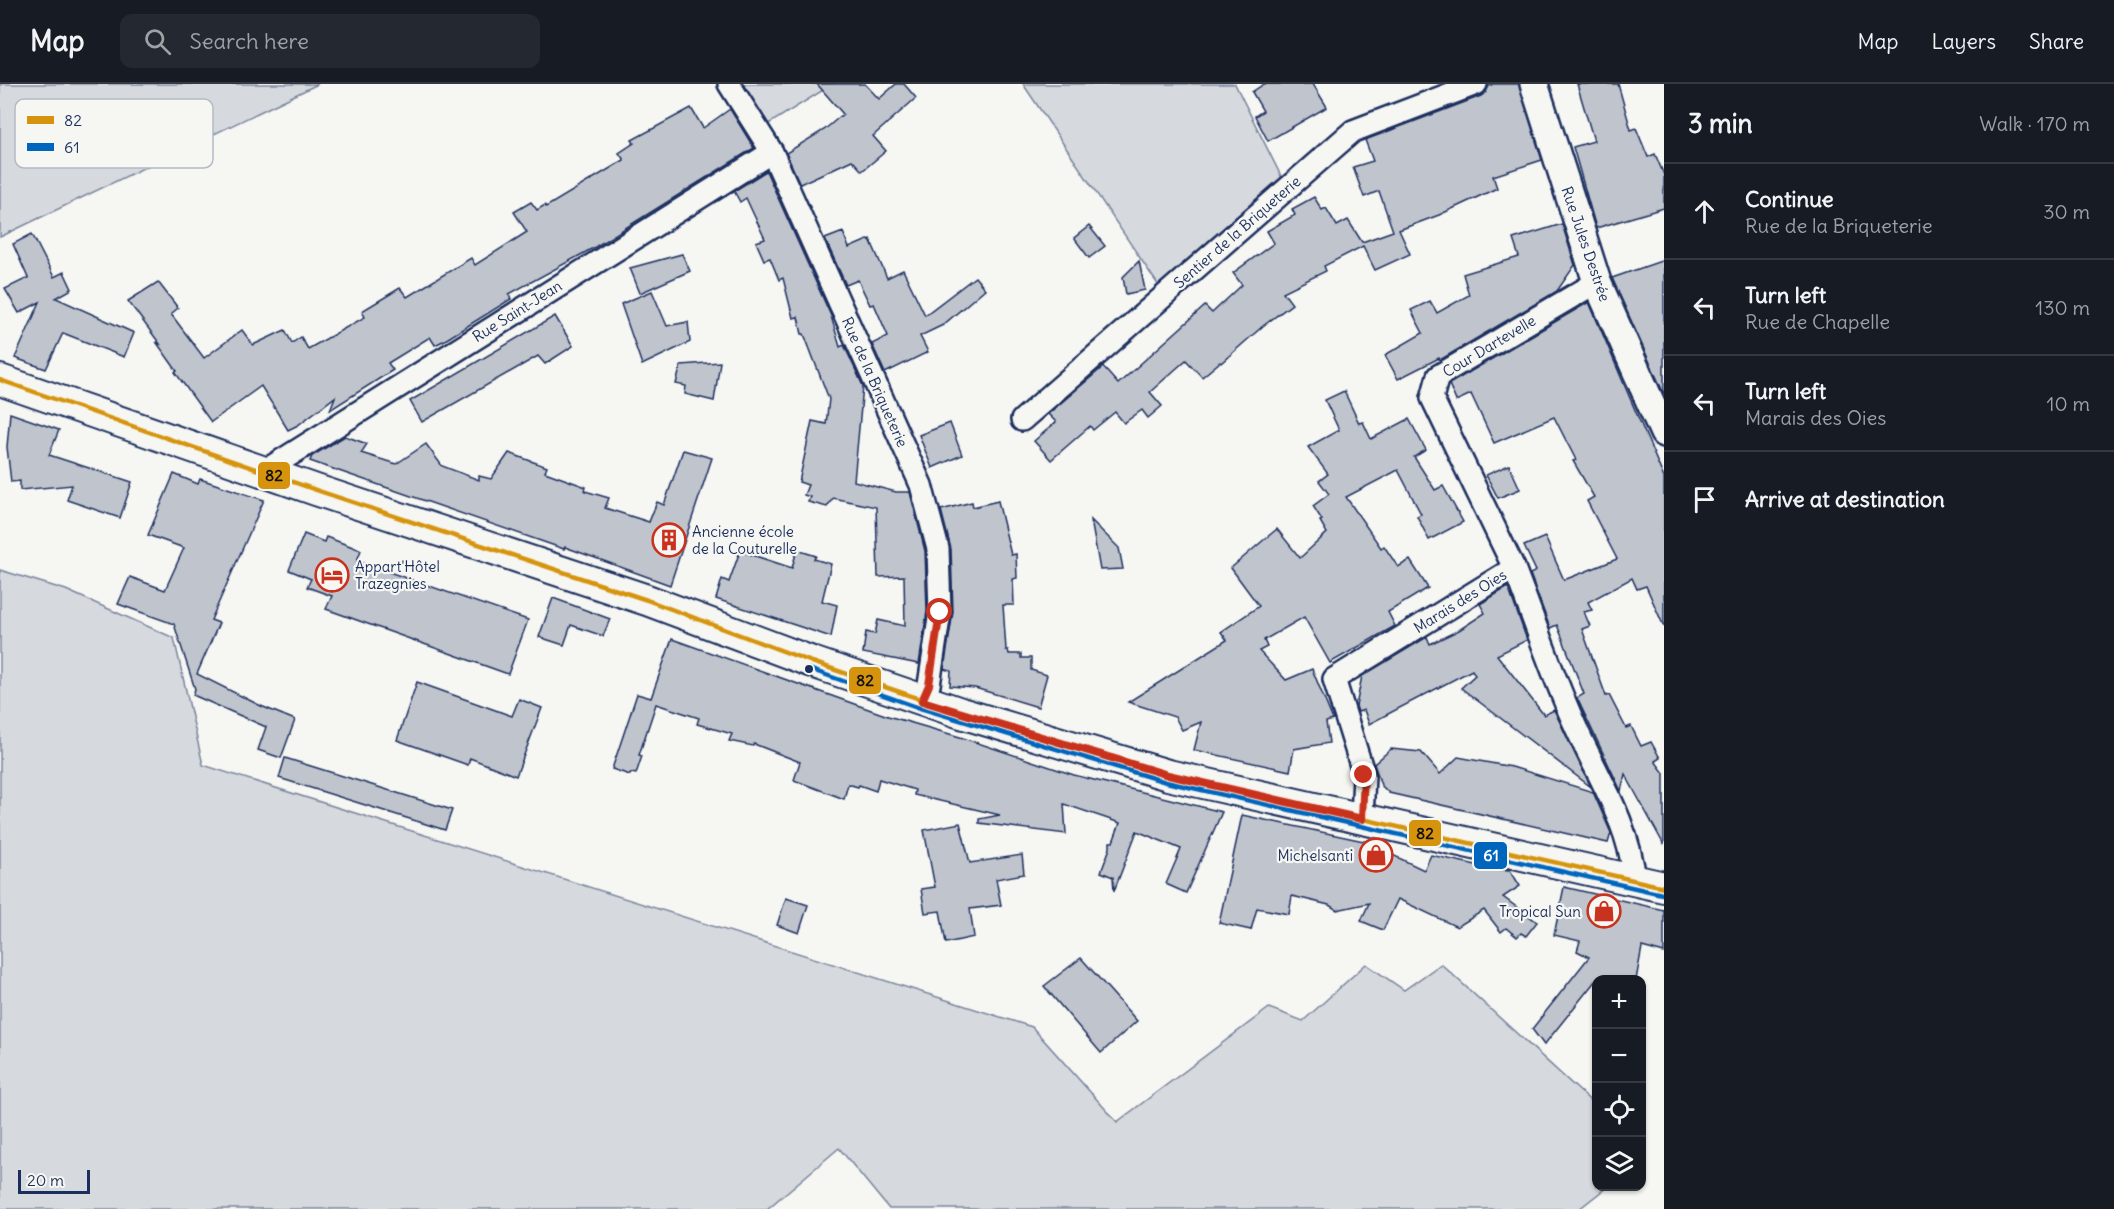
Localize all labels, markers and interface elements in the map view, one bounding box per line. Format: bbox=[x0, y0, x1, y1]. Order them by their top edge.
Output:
search box bbox=[120, 14, 540, 68]
text: Map bbox=[30, 23, 84, 59]
icon: search bbox=[141, 25, 174, 58]
text: Search here bbox=[189, 27, 309, 55]
text: Map bbox=[1858, 28, 1898, 55]
text: Layers bbox=[1931, 28, 1996, 55]
text: Share bbox=[2029, 28, 2084, 55]
legend bbox=[15, 99, 213, 168]
text: 3 min bbox=[1688, 107, 1753, 140]
text: 82 bbox=[64, 110, 82, 130]
text: Walk · 170 m bbox=[1979, 111, 2090, 136]
text: 61 bbox=[64, 137, 80, 157]
street label: Sentier de la Briqueterie bbox=[1170, 172, 1304, 292]
street label: Rue Jules Destrée bbox=[1557, 184, 1615, 304]
text: Continue bbox=[1745, 185, 1834, 213]
icon: ahead bbox=[1688, 195, 1721, 228]
text: 30 m bbox=[2043, 199, 2090, 224]
text: Rue de la Briqueterie bbox=[1745, 213, 1932, 238]
street label: Rue Saint-Jean bbox=[469, 276, 566, 346]
text: Turn left bbox=[1745, 281, 1826, 309]
icon: left bbox=[1688, 291, 1721, 324]
text: 130 m bbox=[2035, 295, 2090, 320]
text: Rue de Chapelle bbox=[1745, 309, 1890, 334]
street label: Cour Dartevelle bbox=[1439, 311, 1539, 381]
street label: Rue de la Briqueterie bbox=[838, 314, 912, 450]
text: Turn left bbox=[1745, 377, 1826, 405]
icon: left bbox=[1688, 387, 1721, 420]
text: 10 m bbox=[2047, 391, 2090, 416]
text: Marais des Oies bbox=[1745, 405, 1886, 430]
line badge: 82 bbox=[257, 461, 291, 490]
text: 82 bbox=[265, 465, 283, 485]
icon: arrive bbox=[1688, 483, 1721, 516]
text: Arrive at destination bbox=[1745, 485, 1945, 513]
building icon: Ancienne école de la Couturelle bbox=[651, 522, 687, 558]
place label: Ancienne école de la Couturelle bbox=[692, 522, 797, 558]
hotel icon: Appart'Hôtel Trazegnies bbox=[314, 557, 350, 593]
place label: Appart'Hôtel Trazegnies bbox=[355, 557, 440, 593]
street label: Marais des Oies bbox=[1410, 565, 1510, 637]
route start bbox=[926, 598, 952, 624]
unlabelled marker bbox=[803, 663, 815, 675]
line badge: 82 bbox=[848, 666, 882, 695]
text: 82 bbox=[856, 670, 874, 690]
route end bbox=[1350, 761, 1376, 787]
line badge: 82 bbox=[1408, 819, 1442, 847]
text: 82 bbox=[1416, 823, 1434, 843]
shop icon: Michelsanti bbox=[1358, 837, 1394, 873]
line badge: 61 bbox=[1473, 841, 1508, 870]
text: 61 bbox=[1483, 845, 1499, 865]
place label: Michelsanti bbox=[1277, 846, 1353, 865]
shop icon: Tropical Sun bbox=[1586, 893, 1622, 929]
place label: Tropical Sun bbox=[1499, 902, 1581, 921]
map controls bbox=[1592, 975, 1646, 1191]
button: + bbox=[1592, 975, 1646, 1029]
button: − bbox=[1592, 1029, 1646, 1083]
button: locate bbox=[1592, 1083, 1646, 1137]
button: layers bbox=[1592, 1137, 1646, 1191]
scale bar bbox=[18, 1167, 90, 1194]
text: 20 m bbox=[27, 1170, 64, 1190]

